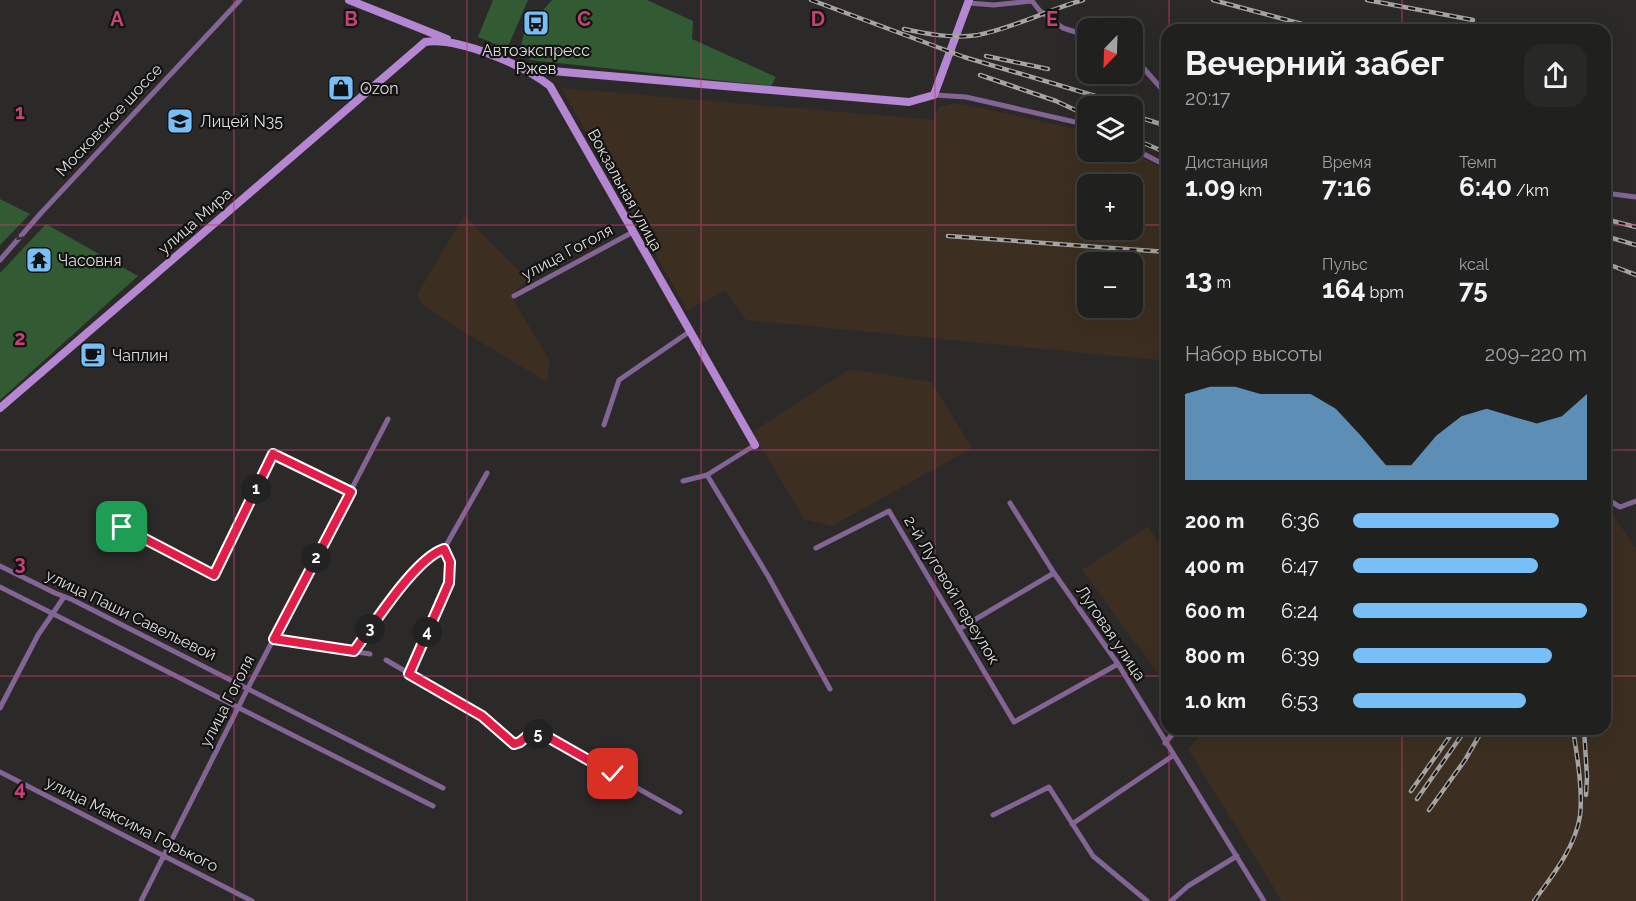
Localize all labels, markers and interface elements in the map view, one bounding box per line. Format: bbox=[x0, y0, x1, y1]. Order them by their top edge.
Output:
text: A bbox=[110, 7, 124, 31]
text: B bbox=[344, 7, 358, 31]
text: C bbox=[577, 7, 591, 31]
text: D bbox=[811, 7, 825, 31]
text: E bbox=[1046, 7, 1058, 31]
bus stop icon: Автоэкспресс Ржев bbox=[521, 8, 551, 38]
north arrow bbox=[1077, 18, 1143, 84]
map controls bbox=[1077, 18, 1143, 318]
place label: Автоэкспресс Ржев bbox=[482, 41, 590, 78]
text: Вечерний забег bbox=[1185, 44, 1444, 83]
button: share bbox=[1524, 44, 1587, 107]
street label: Московское шоссе bbox=[52, 60, 166, 180]
shop icon: Ozon bbox=[326, 73, 356, 103]
place label: Ozon bbox=[360, 79, 399, 98]
text: 20:17 bbox=[1185, 86, 1231, 110]
button: layers bbox=[1077, 96, 1143, 162]
text: 1 bbox=[15, 100, 25, 124]
school or university icon: Лицей N35 bbox=[165, 106, 195, 136]
place label: Лицей N35 bbox=[200, 112, 283, 131]
street label: Вокзальная улица bbox=[584, 126, 666, 254]
text: Дистанция bbox=[1185, 153, 1268, 172]
text: Время bbox=[1322, 153, 1371, 172]
text: Темп bbox=[1459, 153, 1497, 172]
text: 1.09 bbox=[1185, 172, 1235, 202]
text: 7:16 bbox=[1322, 172, 1372, 202]
text: 6:40 bbox=[1459, 172, 1512, 202]
button: + bbox=[1077, 174, 1143, 240]
text: km bbox=[1235, 181, 1262, 200]
text: /km bbox=[1512, 181, 1549, 200]
street label: улица Мира bbox=[154, 184, 236, 258]
street label: улица Гоголя bbox=[518, 220, 616, 284]
one-way arrow bbox=[16, 229, 27, 240]
temple icon: Часовня bbox=[24, 245, 54, 275]
place label: Часовня bbox=[58, 251, 121, 270]
button: − bbox=[1077, 252, 1143, 318]
text: Пульс bbox=[1322, 255, 1368, 274]
text: kcal bbox=[1459, 255, 1489, 274]
text: 13 bbox=[1185, 264, 1212, 294]
text: m bbox=[1212, 273, 1231, 292]
text: 164 bbox=[1322, 274, 1365, 304]
text: 75 bbox=[1459, 274, 1488, 304]
text: bpm bbox=[1365, 283, 1404, 302]
text: 2 bbox=[14, 326, 26, 350]
cafe icon: Чаплин bbox=[78, 340, 108, 370]
text: Набор высоты bbox=[1185, 342, 1322, 366]
text: 209–220 m bbox=[1485, 342, 1587, 366]
place label: Чаплин bbox=[112, 346, 168, 365]
pin: 1 bbox=[241, 474, 271, 504]
text: 1 bbox=[252, 479, 260, 498]
pin bbox=[96, 501, 147, 552]
text: 200 m bbox=[1185, 509, 1244, 533]
text: 6:36 bbox=[1281, 509, 1320, 533]
icon: arrive bbox=[105, 510, 138, 543]
street label: 2-й Луговой переулок bbox=[900, 512, 1004, 668]
pin: 2 bbox=[301, 543, 331, 573]
text: 2 bbox=[311, 548, 321, 567]
text: 3 bbox=[14, 551, 26, 575]
text: 400 m bbox=[1185, 554, 1244, 578]
text: 6:47 bbox=[1281, 554, 1318, 578]
street label: улица Паши Савельевой bbox=[43, 565, 219, 665]
street label: Луговая улица bbox=[1072, 582, 1150, 684]
text: 600 m bbox=[1185, 599, 1245, 623]
text: 6:24 bbox=[1281, 599, 1318, 623]
pin: 3 bbox=[355, 614, 385, 644]
pin: 4 bbox=[412, 617, 442, 647]
text: 3 bbox=[366, 619, 374, 638]
text: 4 bbox=[422, 622, 432, 641]
text: 800 m bbox=[1185, 644, 1245, 668]
text: 6:39 bbox=[1281, 644, 1319, 668]
street label: улица Гоголя bbox=[196, 652, 258, 750]
text: 1.0 km bbox=[1185, 689, 1246, 713]
text: 6:53 bbox=[1281, 689, 1318, 713]
pin: 5 bbox=[523, 719, 553, 749]
text: 5 bbox=[534, 724, 542, 743]
pin bbox=[587, 748, 638, 799]
icon: check bbox=[596, 757, 629, 790]
street label: улица Максима Горького bbox=[43, 772, 221, 876]
text: 4 bbox=[14, 776, 26, 800]

